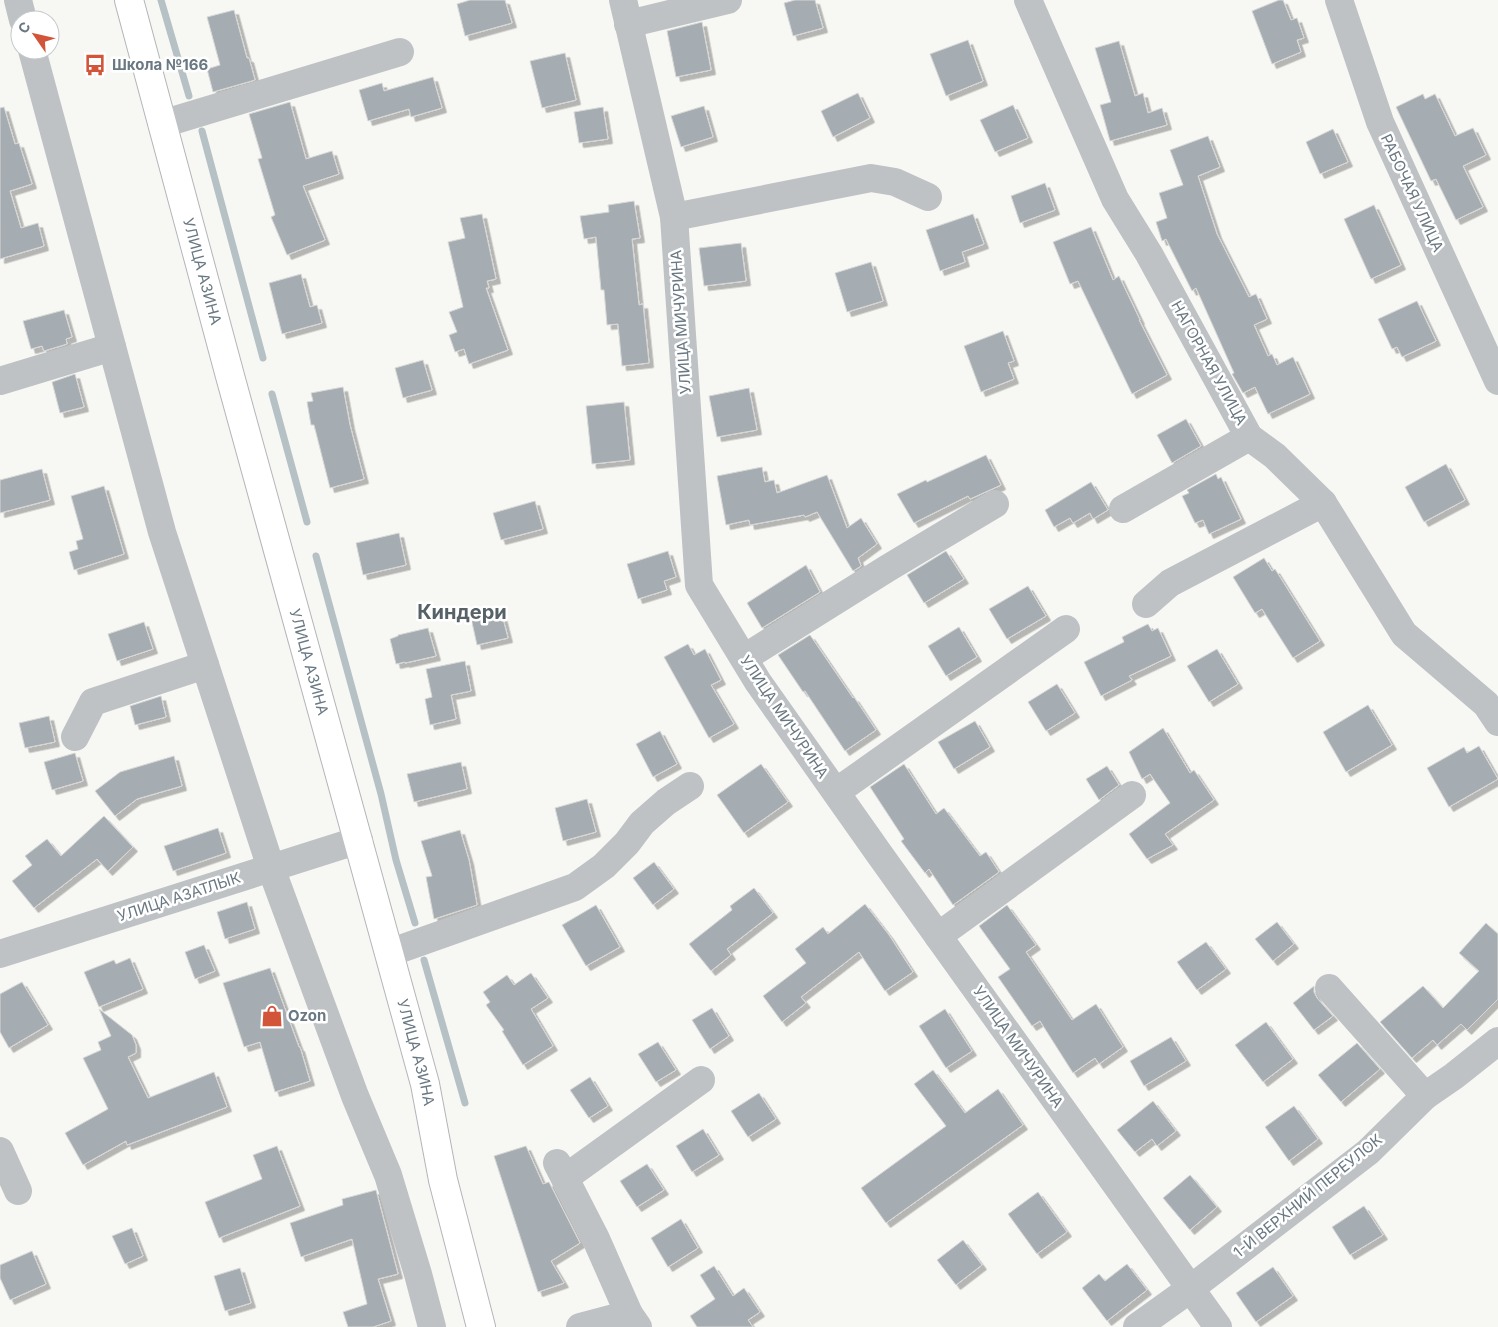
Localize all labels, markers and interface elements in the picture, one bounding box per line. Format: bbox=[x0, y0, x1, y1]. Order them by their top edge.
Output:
north arrow bbox=[10, 10, 60, 60]
text: С bbox=[14, 18, 34, 36]
bus stop icon: Школа №166 bbox=[82, 52, 108, 78]
place label: Школа №166 bbox=[112, 55, 208, 74]
street label: РАБОЧАЯ УЛИЦА bbox=[1377, 131, 1448, 255]
street label: УЛИЦА АЗИНА bbox=[179, 216, 226, 327]
street label: УЛИЦА МИЧУРИНА bbox=[666, 249, 695, 395]
street label: НАГОРНАЯ УЛИЦА bbox=[1167, 297, 1252, 428]
district label: Киндери bbox=[417, 600, 507, 624]
street label: УЛИЦА АЗИНА bbox=[286, 606, 333, 717]
street label: УЛИЦА МИЧУРИНА bbox=[736, 652, 833, 782]
street label: УЛИЦА АЗАТЛЫК bbox=[115, 868, 243, 925]
street label: УЛИЦА МИЧУРИНА bbox=[969, 982, 1068, 1111]
street label: УЛИЦА АЗИНА bbox=[393, 997, 439, 1108]
shop icon: Ozon bbox=[259, 1003, 285, 1029]
place label: Ozon bbox=[288, 1006, 326, 1025]
street label: 1-Й ВЕРХНИЙ ПЕРЕУЛОК bbox=[1229, 1130, 1386, 1262]

